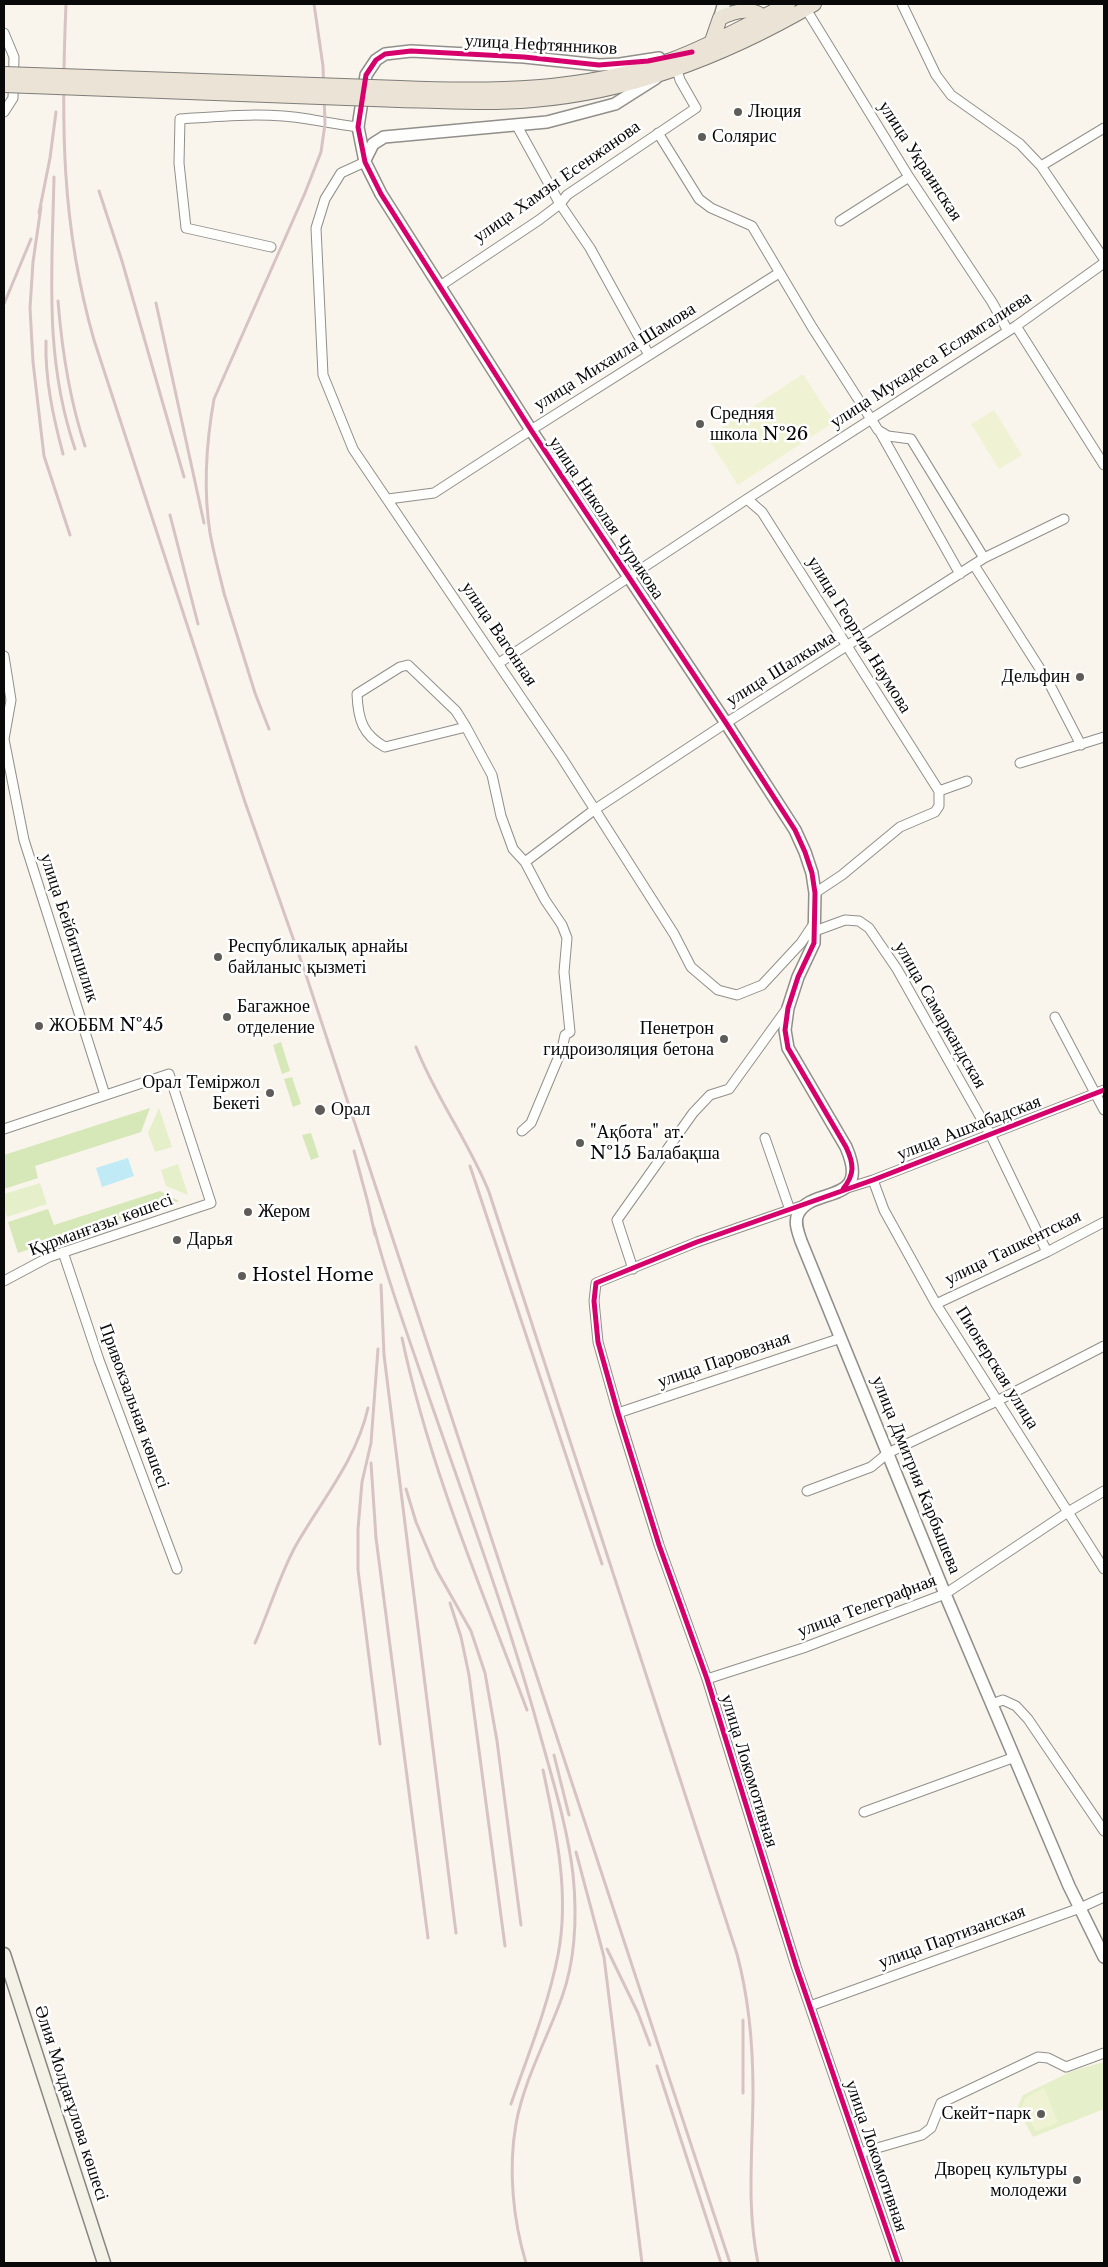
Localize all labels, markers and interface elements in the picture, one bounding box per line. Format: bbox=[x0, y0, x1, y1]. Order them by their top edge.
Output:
street label: улица Нефтянников bbox=[464, 30, 618, 60]
street label: улица Украинская bbox=[873, 97, 967, 225]
place label: Люция bbox=[748, 101, 801, 123]
marker: Люция bbox=[732, 106, 744, 118]
street label: улица Хамзы Есенжанова bbox=[470, 116, 644, 248]
place label: Солярис bbox=[712, 126, 777, 148]
marker: Солярис bbox=[696, 131, 708, 143]
street label: улица Мукадеса Еслямгалиева bbox=[826, 287, 1036, 433]
street label: улица Михаила Шамова bbox=[530, 298, 700, 416]
place label: Средняя школа №26 bbox=[710, 403, 808, 446]
marker: Средняя школа №26 bbox=[694, 418, 706, 430]
street label: улица Николая Чурикова bbox=[543, 433, 669, 603]
street label: улица Георгия Наумова bbox=[802, 553, 916, 717]
street label: улица Вагонная bbox=[456, 578, 542, 690]
street label: улица Шалкыма bbox=[722, 627, 840, 711]
place label: Дельфин bbox=[1001, 666, 1070, 688]
marker: Дельфин bbox=[1074, 671, 1086, 683]
street label: улица Бейбитшилик bbox=[35, 851, 103, 1005]
place label: Республикалық арнайы байланыс қызметі bbox=[228, 936, 408, 979]
street label: улица Самаркандская bbox=[889, 938, 991, 1092]
marker: Республикалық арнайы байланыс қызметі bbox=[212, 951, 224, 963]
place label: Багажное отделение bbox=[237, 996, 315, 1038]
marker: Багажное отделение bbox=[221, 1011, 233, 1023]
place label: ЖОББМ №45 bbox=[49, 1015, 163, 1037]
place label: Пенетрон гидроизоляция бетона bbox=[543, 1018, 714, 1060]
marker: ЖОББМ №45 bbox=[33, 1020, 45, 1032]
marker: Пенетрон гидроизоляция бетона bbox=[718, 1033, 730, 1045]
place label: Орал Теміржол Бекеті bbox=[142, 1072, 260, 1114]
marker: Орал Теміржол Бекеті bbox=[264, 1087, 276, 1099]
street label: улица Ашхабадская bbox=[894, 1091, 1044, 1165]
place label: Орал bbox=[331, 1099, 370, 1121]
marker: Орал bbox=[313, 1103, 327, 1117]
place label: "Ақбота" ат. №15 Балабақша bbox=[590, 1122, 720, 1164]
marker: "Ақбота" ат. №15 Балабақша bbox=[574, 1137, 586, 1149]
street label: Құрманғазы көшесі bbox=[26, 1189, 176, 1261]
place label: Жером bbox=[258, 1201, 310, 1223]
marker: Жером bbox=[242, 1206, 254, 1218]
street label: улица Ташкентская bbox=[941, 1206, 1085, 1290]
place label: Дарья bbox=[187, 1229, 233, 1251]
marker: Дарья bbox=[171, 1234, 183, 1246]
place label: Hostel Home bbox=[252, 1265, 374, 1287]
marker: Hostel Home bbox=[236, 1270, 248, 1282]
street label: Пионерская улица bbox=[951, 1303, 1043, 1433]
street label: Привокзальная көшесі bbox=[94, 1321, 174, 1491]
street label: улица Паровозная bbox=[655, 1327, 793, 1393]
street label: улица Дмитрия Карбышева bbox=[866, 1373, 966, 1577]
street label: улица Телеграфная bbox=[795, 1570, 939, 1642]
street label: улица Локомотивная bbox=[715, 1692, 783, 1850]
street label: улица Партизанская bbox=[876, 1900, 1028, 1974]
street label: Әлия Молдағұлова көшесі bbox=[29, 2003, 113, 2203]
street label: улица Локомотивная bbox=[840, 2077, 912, 2235]
place label: Скейт-парк bbox=[942, 2103, 1031, 2125]
marker: Скейт-парк bbox=[1035, 2108, 1047, 2120]
place label: Дворец культуры молодежи bbox=[935, 2159, 1067, 2202]
marker: Дворец культуры молодежи bbox=[1071, 2174, 1083, 2186]

